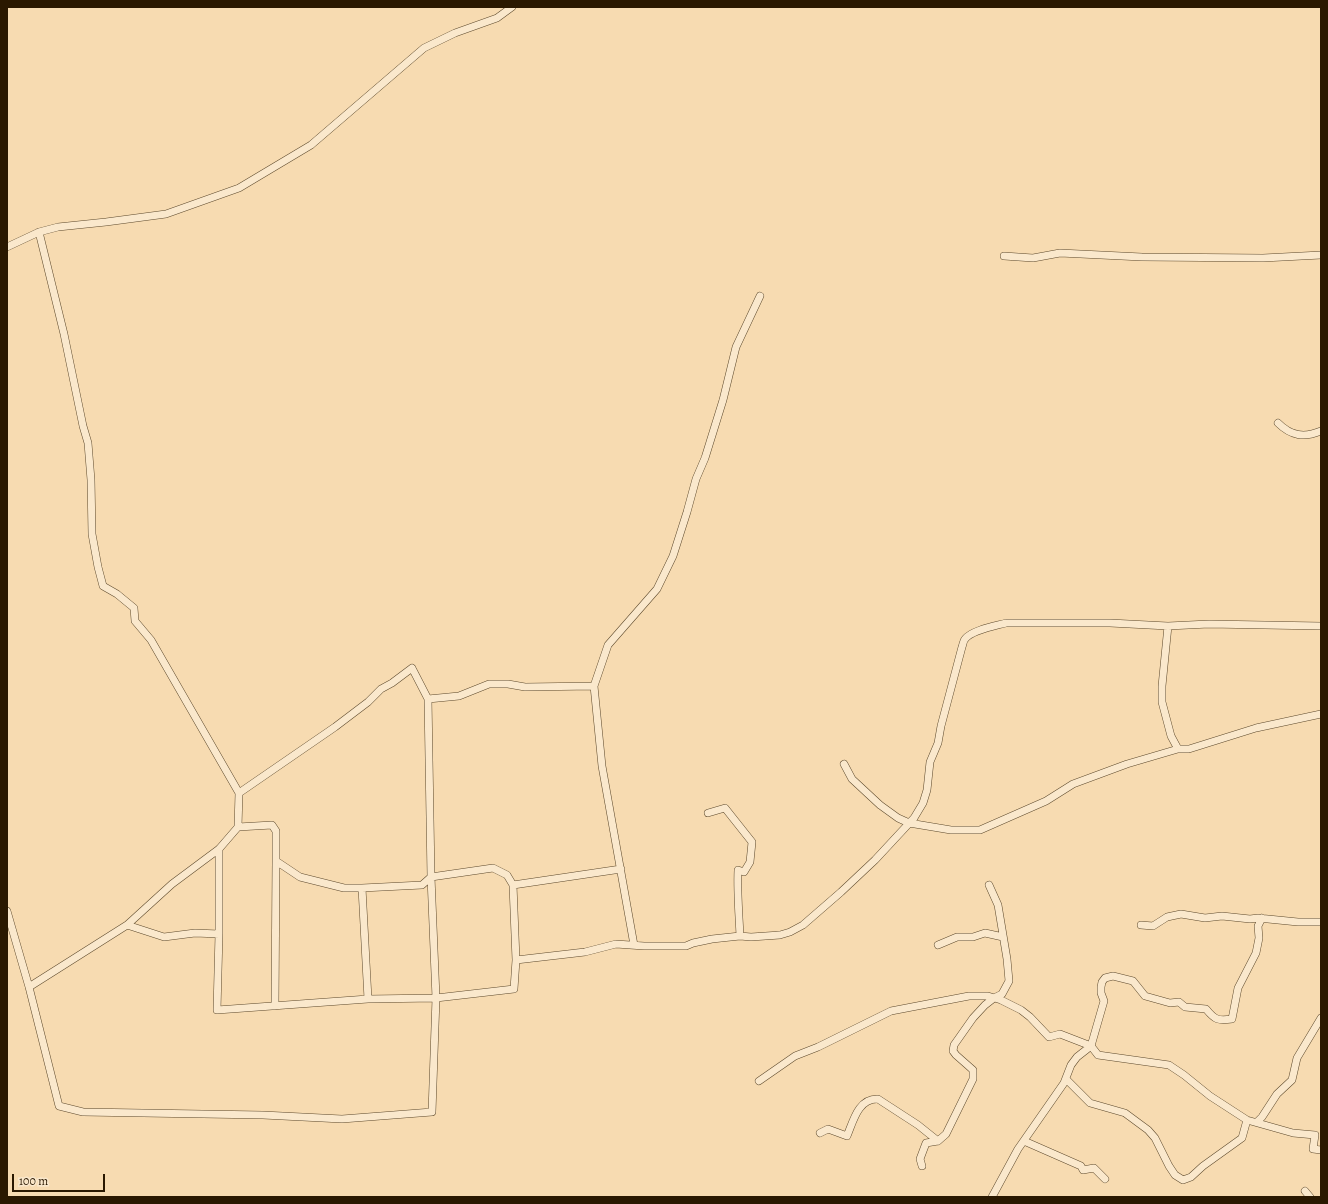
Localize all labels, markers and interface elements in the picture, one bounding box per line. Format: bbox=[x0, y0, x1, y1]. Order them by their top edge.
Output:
scale bar bbox=[14, 1166, 107, 1192]
text: 100 m bbox=[19, 1173, 48, 1189]

